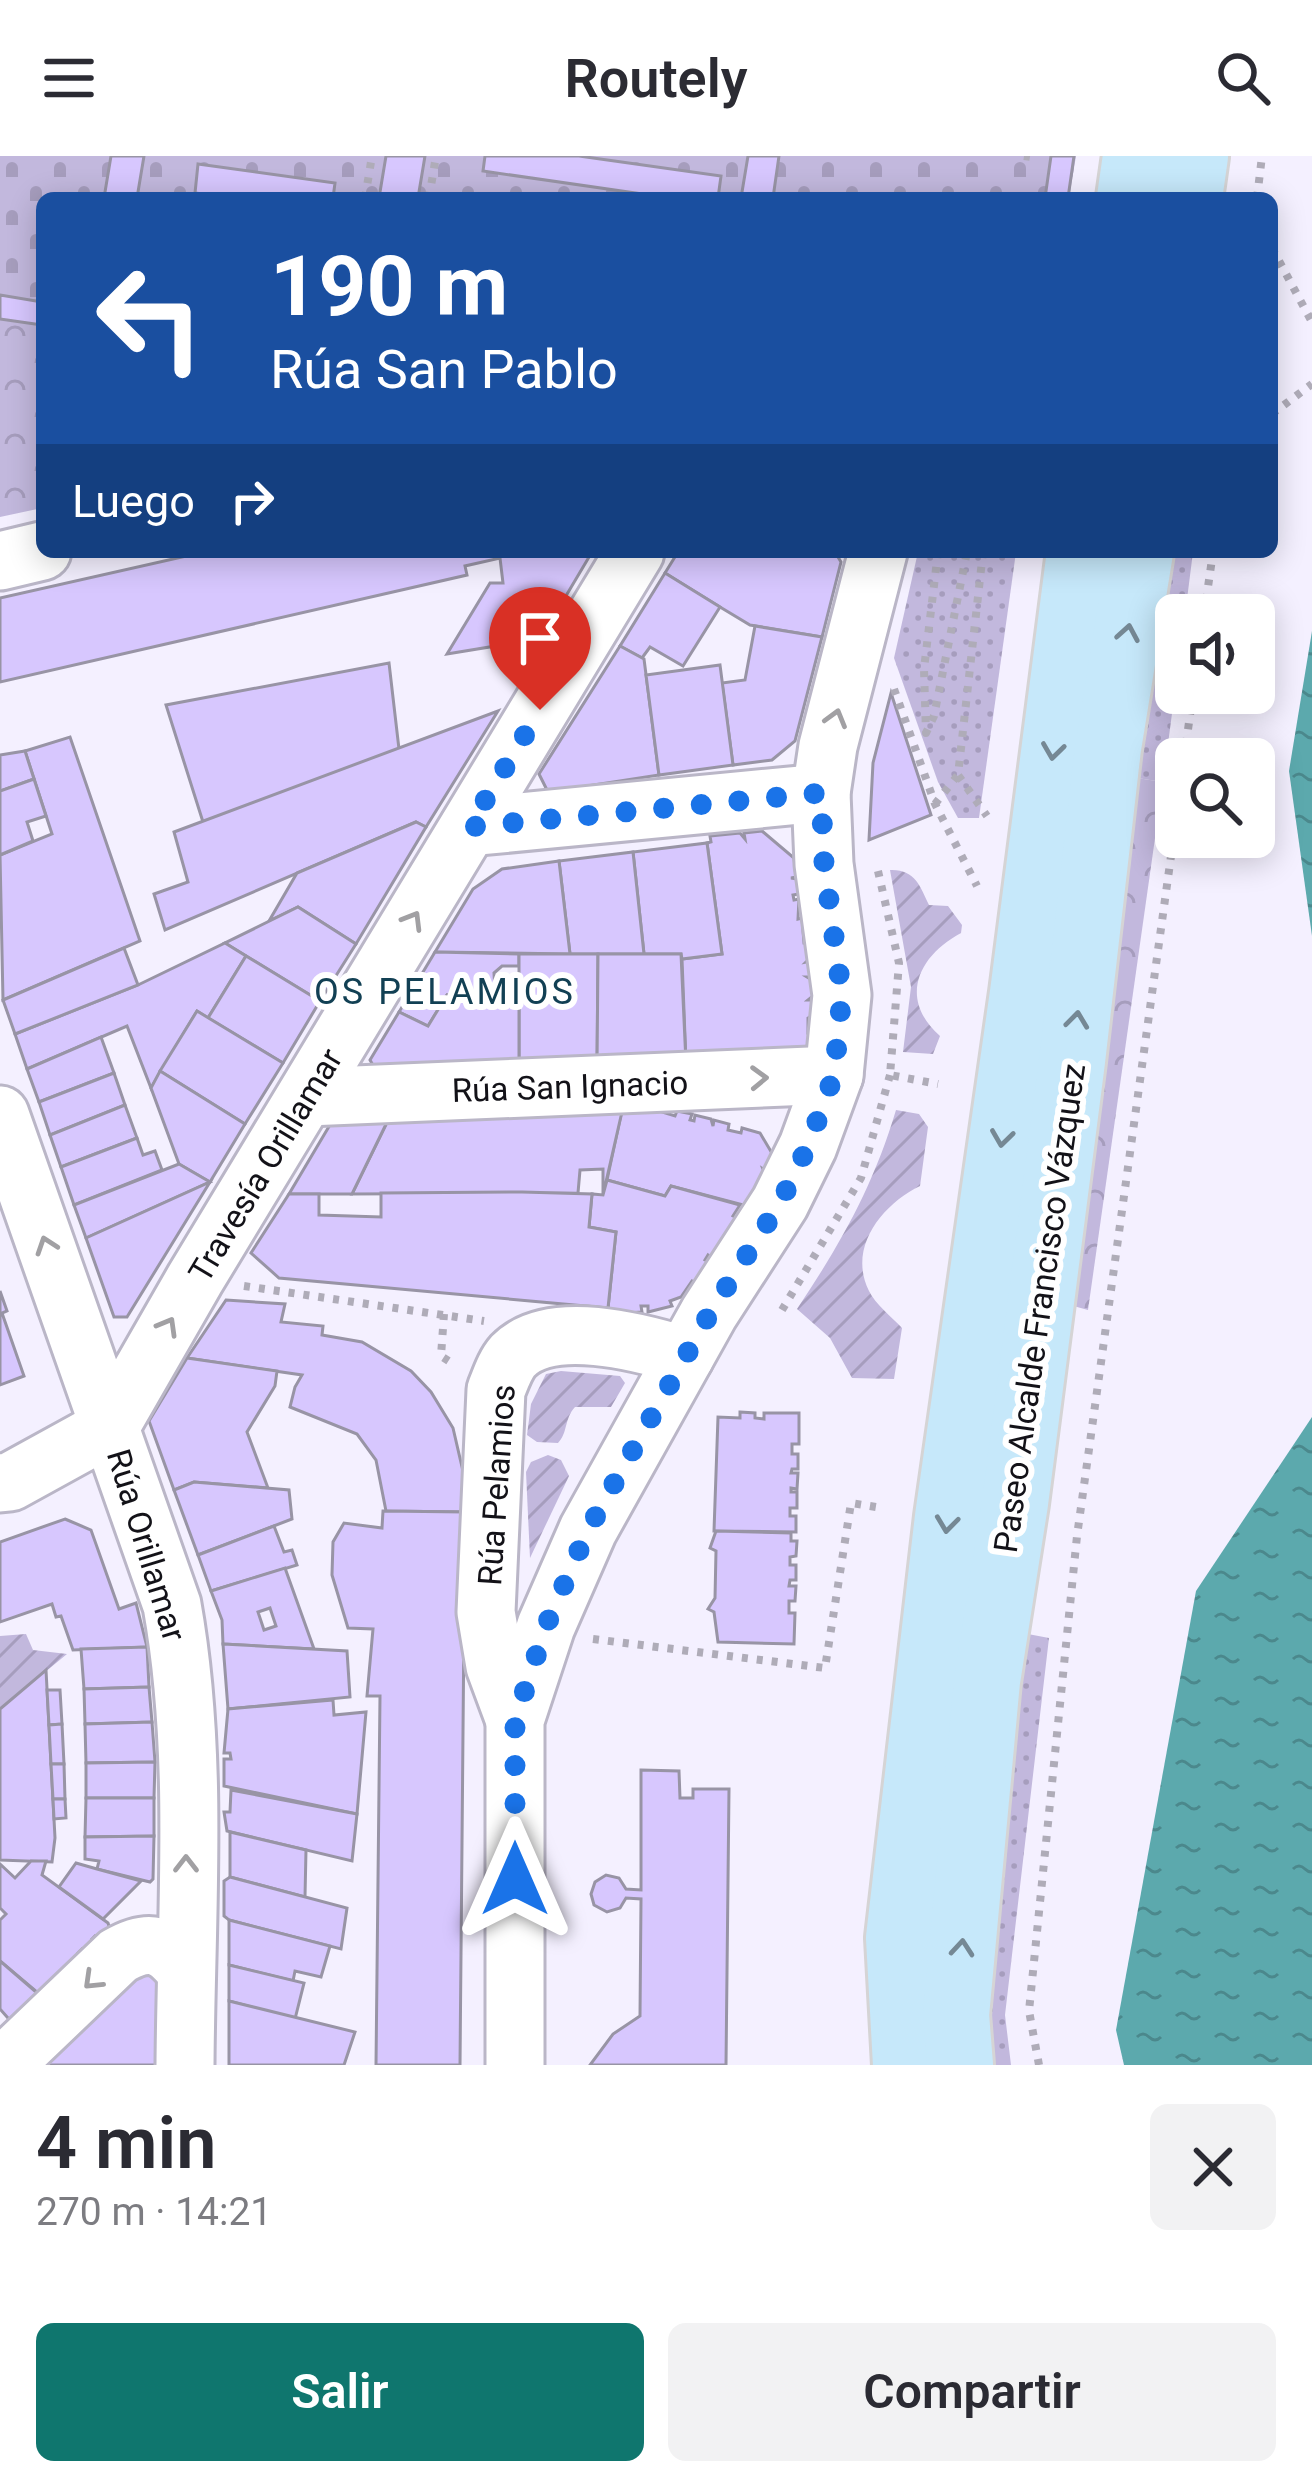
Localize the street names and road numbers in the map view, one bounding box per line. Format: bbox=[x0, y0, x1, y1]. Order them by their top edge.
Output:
street label: Travesía Orillamar bbox=[180, 1041, 350, 1289]
street label: Paseo Alcalde Francisco Vázquez bbox=[986, 1061, 1093, 1555]
street label: Rúa San Ignacio bbox=[451, 1063, 689, 1110]
street label: Rúa Pelamios bbox=[470, 1383, 523, 1587]
street label: Rúa Orillamar bbox=[99, 1444, 194, 1646]

